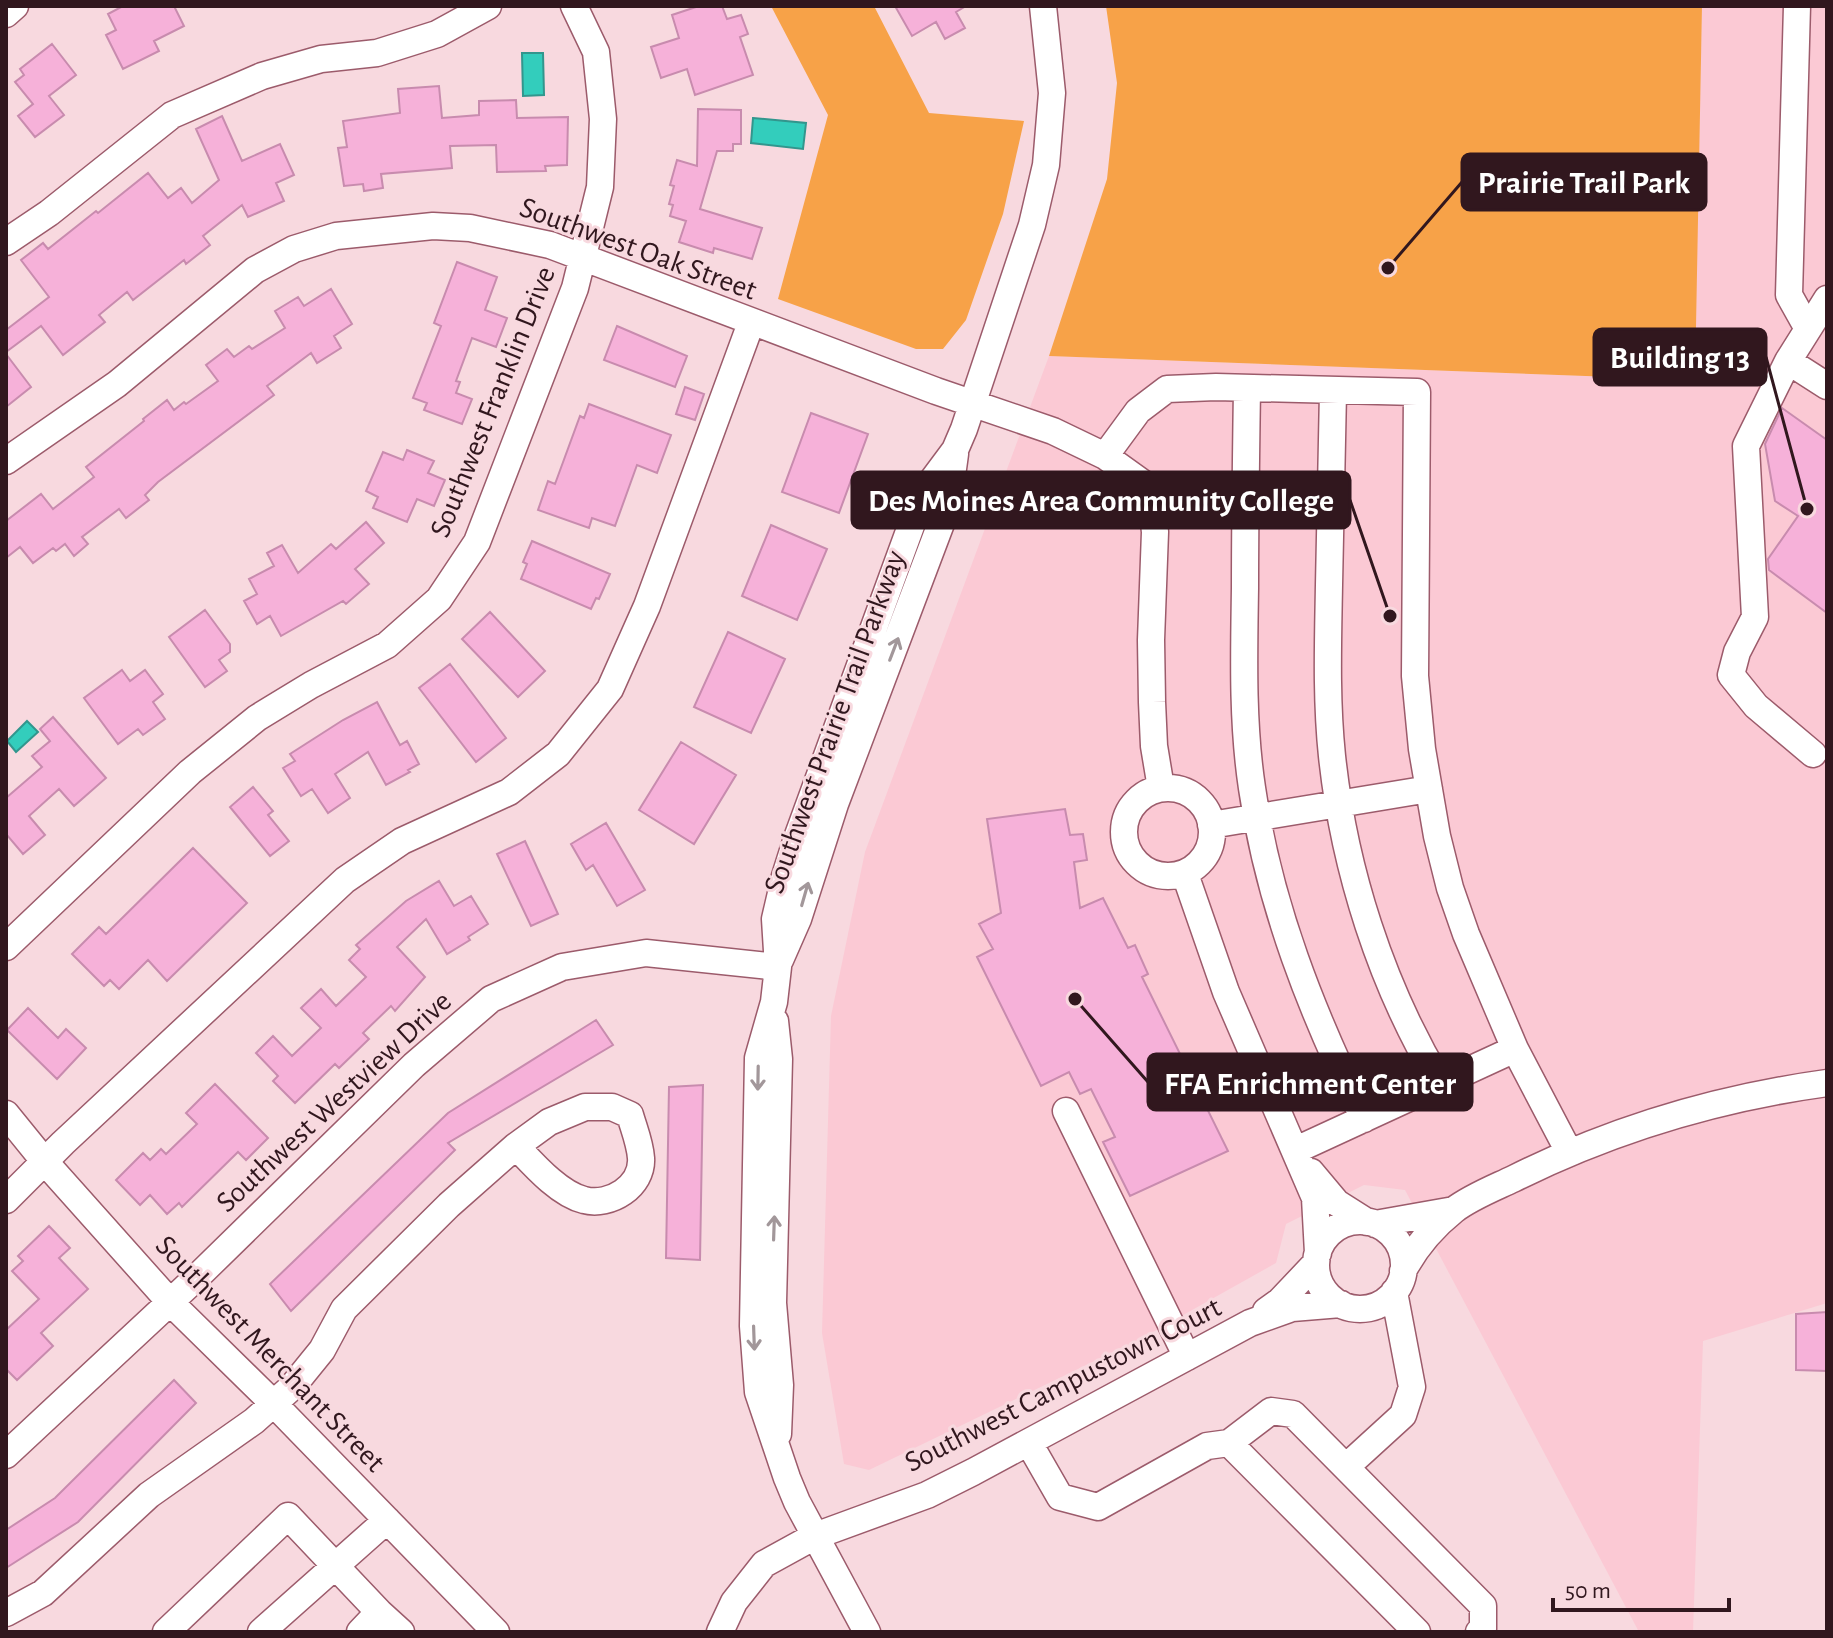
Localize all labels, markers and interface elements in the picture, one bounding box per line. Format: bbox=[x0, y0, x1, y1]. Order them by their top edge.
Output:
callout: Prairie Trail Park bbox=[1462, 154, 1706, 210]
text: Prairie Trail Park bbox=[1478, 167, 1690, 199]
street label: Southwest Oak Street bbox=[516, 192, 761, 306]
street label: Southwest Franklin Drive bbox=[425, 262, 561, 542]
callout: Building 13 bbox=[1594, 329, 1766, 385]
text: Building 13 bbox=[1610, 342, 1750, 374]
callout: Des Moines Area Community College bbox=[852, 472, 1350, 528]
text: Des Moines Area Community College bbox=[868, 485, 1334, 517]
street label: Southwest Prairie Trail Parkway bbox=[759, 546, 911, 897]
one-way arrow bbox=[887, 637, 902, 662]
one-way arrow bbox=[798, 881, 813, 907]
street label: Southwest Westview Drive bbox=[211, 986, 457, 1218]
callout: FFA Enrichment Center bbox=[1148, 1054, 1472, 1110]
one-way arrow bbox=[750, 1064, 766, 1091]
text: FFA Enrichment Center bbox=[1164, 1068, 1456, 1100]
one-way arrow bbox=[766, 1215, 782, 1242]
street label: Southwest Merchant Street bbox=[150, 1230, 391, 1478]
street label: Southwest Campustown Court bbox=[900, 1292, 1226, 1478]
one-way arrow bbox=[746, 1324, 761, 1351]
scale bar bbox=[1553, 1562, 1729, 1612]
text: 50 m bbox=[1565, 1579, 1611, 1603]

